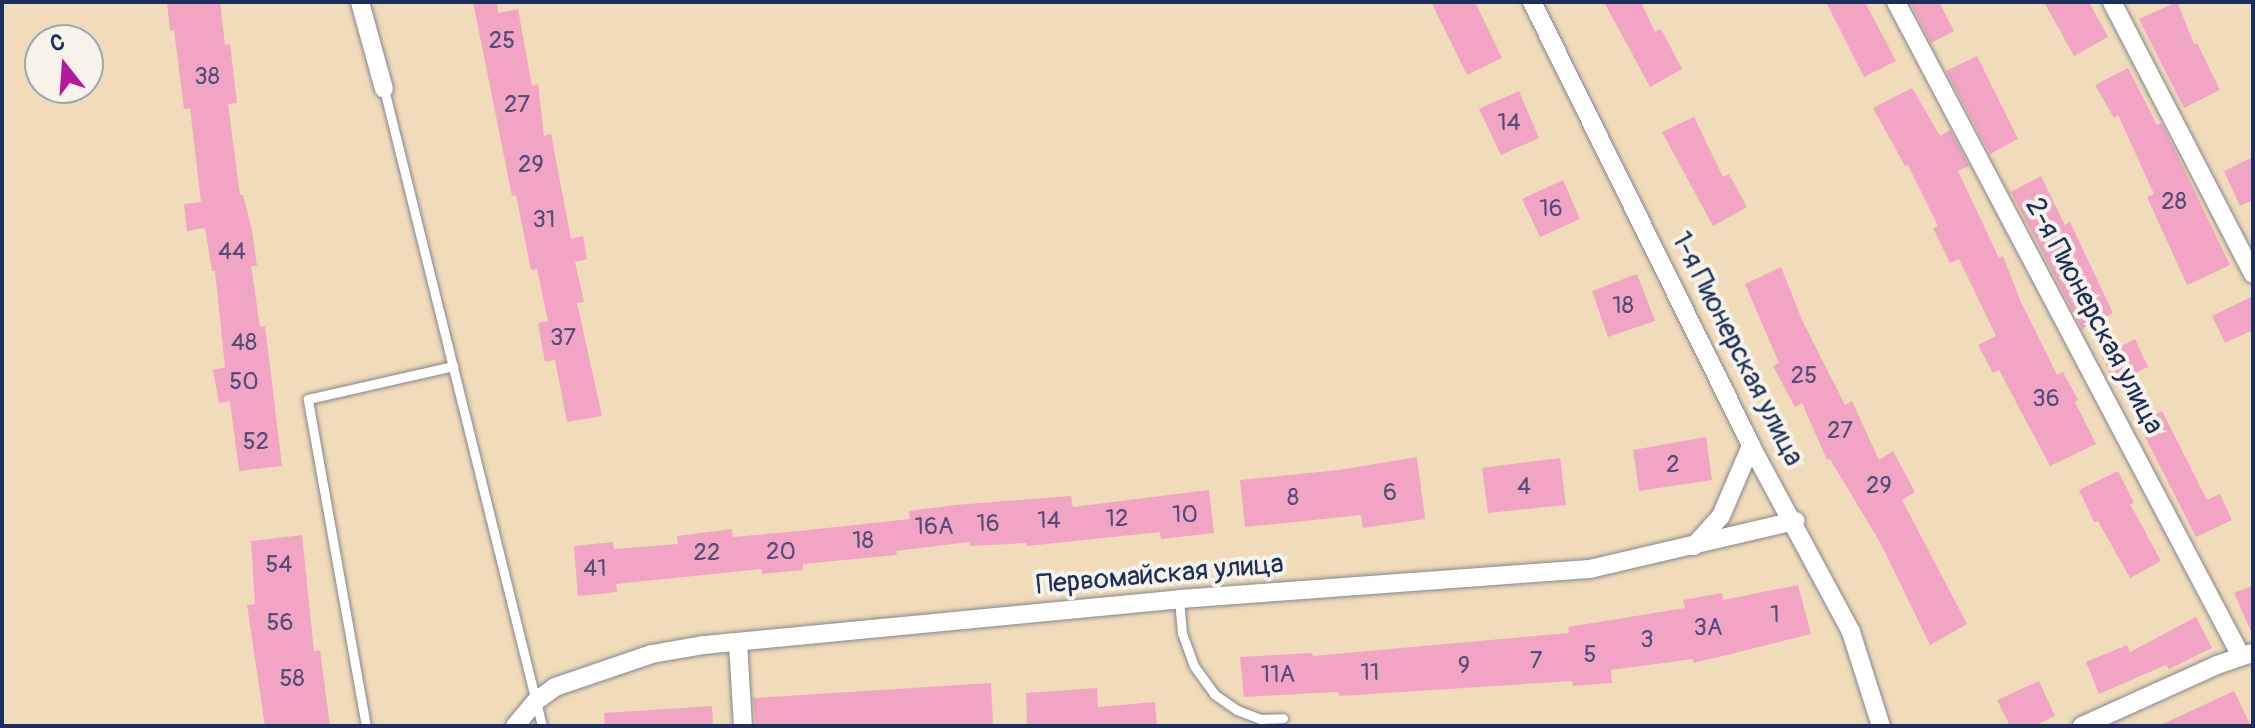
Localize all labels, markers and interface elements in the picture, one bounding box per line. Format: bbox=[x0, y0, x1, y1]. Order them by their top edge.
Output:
north arrow bbox=[24, 24, 104, 104]
house number: 25 bbox=[489, 27, 515, 55]
text: С bbox=[47, 28, 68, 58]
house number: 38 bbox=[194, 63, 220, 91]
house number: 27 bbox=[504, 91, 530, 119]
house number: 14 bbox=[1497, 109, 1521, 137]
house number: 29 bbox=[518, 151, 544, 179]
house number: 28 bbox=[2161, 188, 2187, 216]
street label: 2-я Пионерская улица bbox=[2017, 192, 2171, 440]
house number: 16 bbox=[1539, 195, 1563, 223]
house number: 31 bbox=[533, 206, 555, 234]
street label: 1-я Пионерская улица bbox=[1663, 226, 1811, 472]
house number: 44 bbox=[218, 238, 246, 266]
house number: 18 bbox=[1612, 292, 1634, 320]
house number: 37 bbox=[550, 324, 576, 352]
house number: 48 bbox=[231, 329, 257, 357]
house number: 25 bbox=[1791, 362, 1817, 390]
house number: 50 bbox=[229, 368, 259, 396]
house number: 36 bbox=[2032, 385, 2060, 413]
house number: 27 bbox=[1827, 417, 1853, 445]
house number: 52 bbox=[243, 428, 269, 456]
house number: 2 bbox=[1666, 451, 1680, 479]
house number: 29 bbox=[1866, 472, 1892, 500]
house number: 4 bbox=[1517, 473, 1531, 501]
house number: 6 bbox=[1383, 479, 1397, 507]
house number: 8 bbox=[1287, 484, 1299, 512]
house number: 10 bbox=[1172, 501, 1198, 529]
house number: 12 bbox=[1106, 505, 1128, 533]
house number: 14 bbox=[1037, 507, 1061, 535]
house number: 16 bbox=[976, 510, 1000, 538]
house number: 16А bbox=[915, 513, 953, 541]
house number: 18 bbox=[852, 527, 874, 555]
house number: 20 bbox=[766, 538, 796, 566]
house number: 22 bbox=[694, 539, 720, 567]
street label: Первомайская улица bbox=[1035, 547, 1285, 603]
house number: 54 bbox=[266, 551, 292, 579]
house number: 41 bbox=[583, 555, 607, 583]
house number: 1 bbox=[1770, 601, 1780, 629]
house number: 56 bbox=[267, 609, 293, 637]
house number: 3А bbox=[1694, 614, 1722, 642]
house number: 3 bbox=[1640, 626, 1654, 654]
house number: 5 bbox=[1583, 641, 1597, 669]
house number: 7 bbox=[1530, 647, 1542, 675]
house number: 9 bbox=[1458, 652, 1470, 680]
house number: 11 bbox=[1361, 659, 1379, 687]
house number: 11А bbox=[1261, 661, 1295, 689]
house number: 58 bbox=[279, 665, 305, 693]

